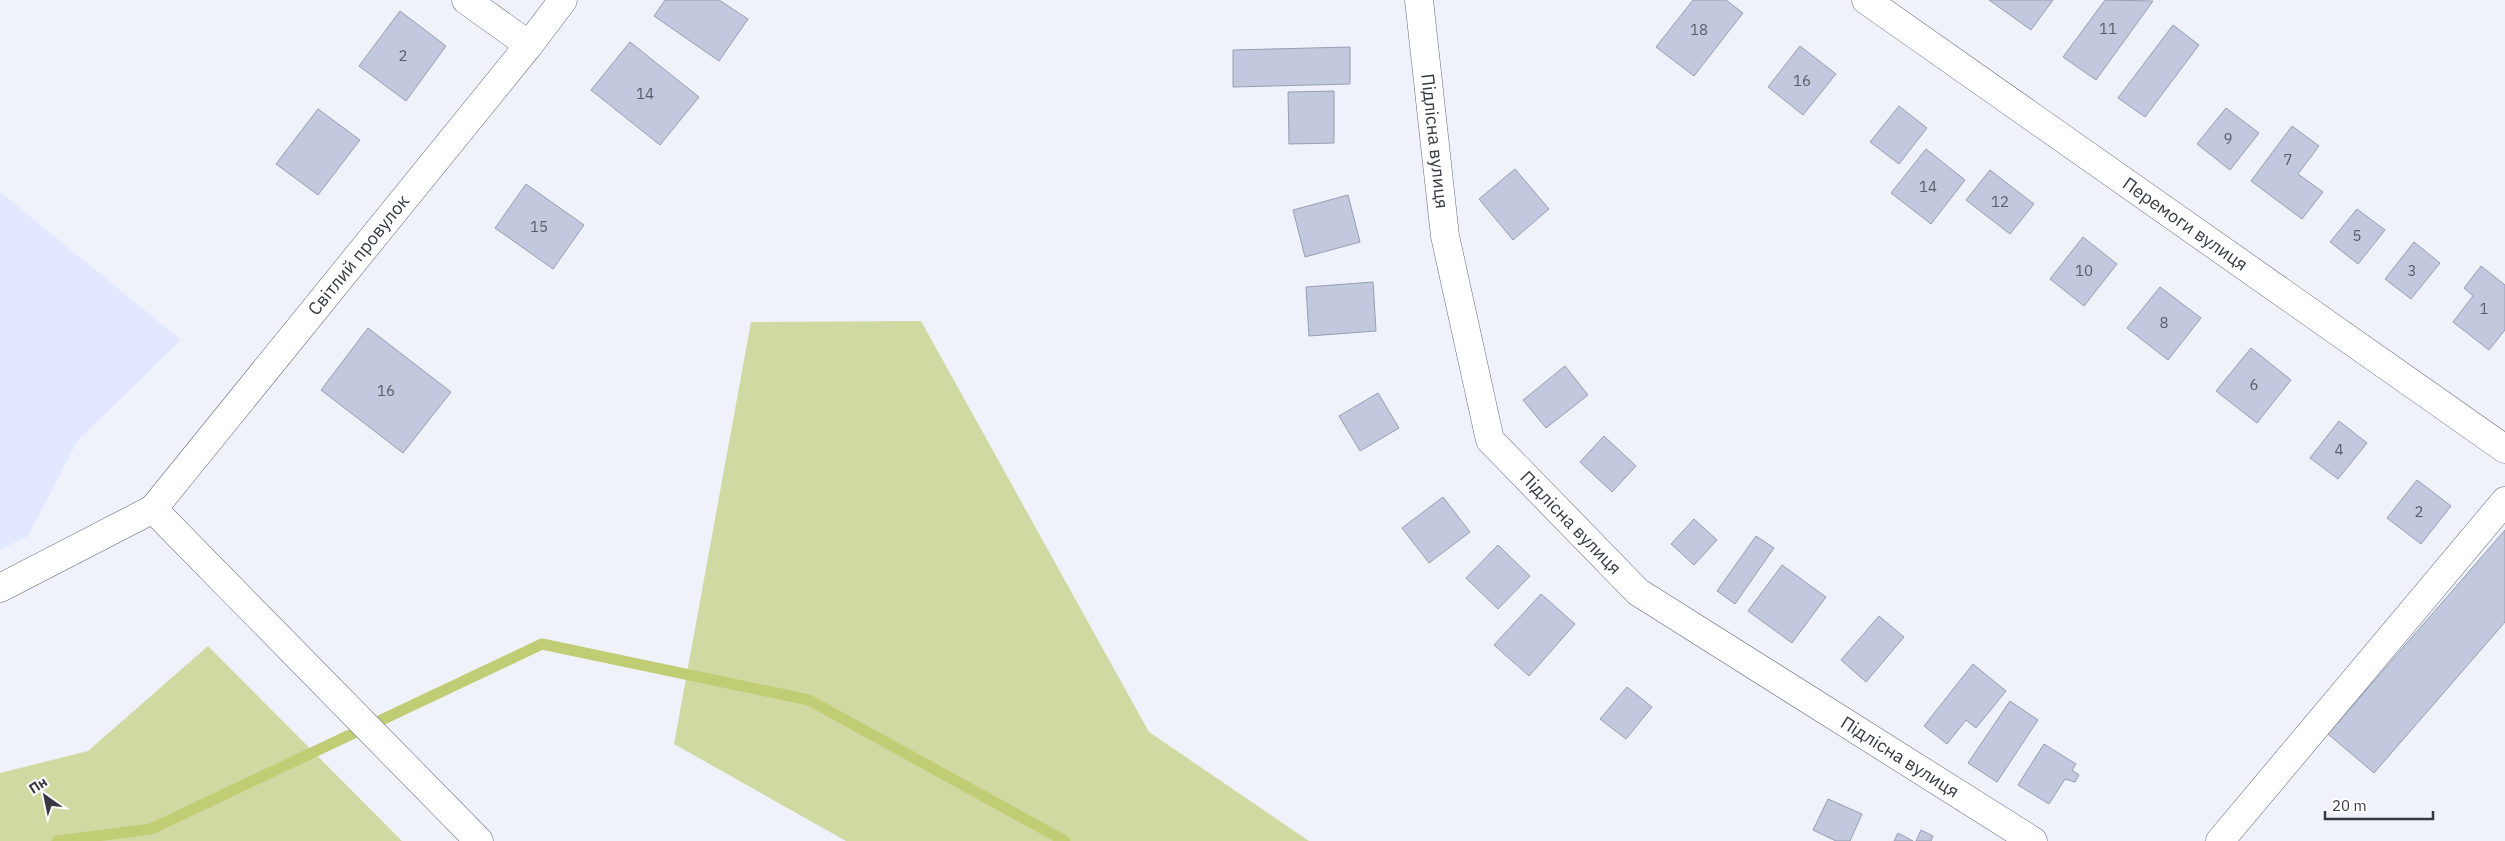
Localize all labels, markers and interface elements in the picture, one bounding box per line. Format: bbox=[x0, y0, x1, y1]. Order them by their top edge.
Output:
house number: 11 bbox=[2099, 19, 2117, 38]
house number: 18 bbox=[1690, 20, 1708, 39]
house number: 2 bbox=[398, 46, 408, 65]
house number: 16 bbox=[1793, 71, 1811, 90]
street label: Підлісна вулиця bbox=[1416, 72, 1454, 210]
house number: 14 bbox=[636, 84, 654, 103]
house number: 9 bbox=[2223, 129, 2233, 148]
house number: 7 bbox=[2283, 150, 2293, 169]
street label: Перемоги вулиця bbox=[2118, 172, 2252, 276]
house number: 14 bbox=[1919, 177, 1937, 196]
street label: Світлий провулок bbox=[303, 190, 414, 320]
house number: 12 bbox=[1991, 192, 2009, 211]
house number: 15 bbox=[530, 217, 548, 236]
house number: 5 bbox=[2352, 226, 2362, 245]
house number: 10 bbox=[2075, 261, 2093, 280]
house number: 3 bbox=[2407, 261, 2417, 280]
house number: 1 bbox=[2479, 299, 2489, 318]
house number: 8 bbox=[2159, 313, 2169, 332]
house number: 6 bbox=[2249, 375, 2259, 394]
house number: 16 bbox=[377, 381, 395, 400]
house number: 4 bbox=[2334, 440, 2344, 459]
street label: Підлісна вулиця bbox=[1515, 466, 1627, 579]
house number: 2 bbox=[2414, 502, 2424, 521]
street label: Підлісна вулиця bbox=[1836, 711, 1964, 803]
north arrow bbox=[20, 771, 70, 821]
text: Пн bbox=[25, 773, 51, 798]
scale bar bbox=[2325, 788, 2432, 820]
text: 20 m bbox=[2332, 796, 2367, 815]

